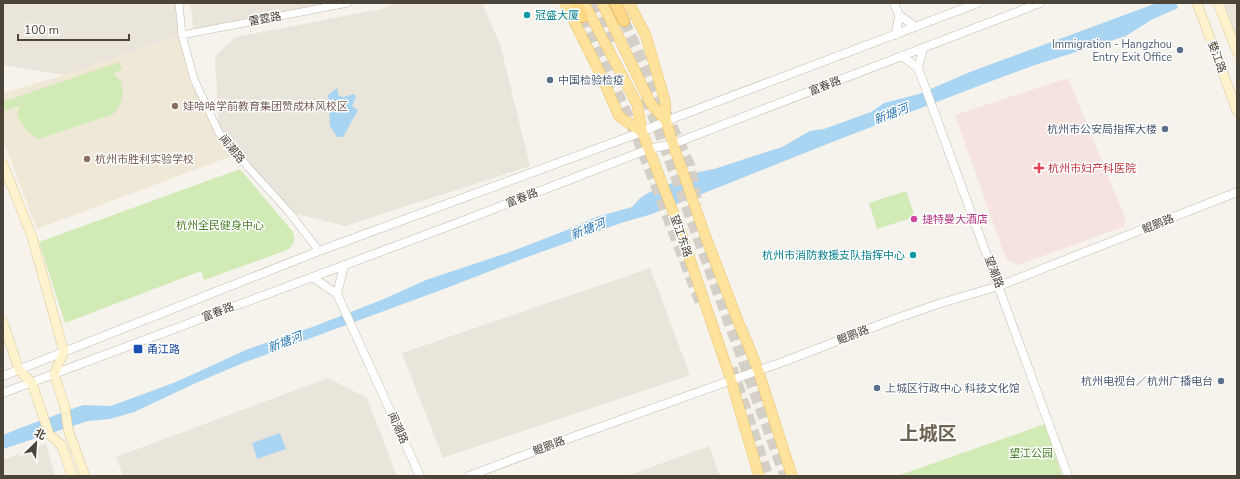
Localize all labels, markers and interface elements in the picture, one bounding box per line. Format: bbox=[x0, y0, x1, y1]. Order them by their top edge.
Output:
street label: 雷霆路 bbox=[247, 8, 283, 30]
place label: 冠盛大厦 bbox=[535, 8, 579, 23]
marker: 冠盛大厦 bbox=[522, 10, 532, 20]
scale bar bbox=[18, 16, 129, 42]
text: 100 m bbox=[24, 22, 59, 38]
place label: Immigration - Hangzhou Entry Exit Office bbox=[1052, 37, 1172, 65]
street label: 婺江路 bbox=[1204, 39, 1230, 75]
marker: Immigration - Hangzhou Entry Exit Office bbox=[1175, 45, 1185, 55]
place label: 中国检验检疫 bbox=[558, 73, 624, 88]
street label: 富春路 bbox=[807, 73, 843, 99]
marker: 中国检验检疫 bbox=[545, 75, 555, 85]
place label: 娃哈哈学前教育集团赞成林风校区 bbox=[183, 99, 348, 114]
water label: 新塘河 bbox=[871, 99, 913, 128]
marker: 娃哈哈学前教育集团赞成林风校区 bbox=[170, 101, 180, 111]
place label: 杭州市公安局指挥大楼 bbox=[1047, 122, 1157, 137]
marker: 杭州市公安局指挥大楼 bbox=[1160, 124, 1170, 134]
street label: 闻潮路 bbox=[216, 132, 248, 166]
place label: 杭州市胜利实验学校 bbox=[95, 152, 194, 167]
marker: 杭州市胜利实验学校 bbox=[82, 154, 92, 164]
place label: 杭州市妇产科医院 bbox=[1048, 161, 1136, 176]
marker: 杭州市妇产科医院 bbox=[1033, 162, 1045, 174]
street label: 富春路 bbox=[504, 185, 540, 211]
street label: 鲲鹏路 bbox=[1140, 211, 1176, 237]
place label: 捷特曼大酒店 bbox=[922, 212, 988, 227]
street label: 望江东路 bbox=[667, 213, 695, 259]
water label: 新塘河 bbox=[568, 214, 610, 243]
marker: 捷特曼大酒店 bbox=[909, 214, 919, 224]
park label: 杭州全民健身中心 bbox=[176, 218, 264, 233]
place label: 杭州市消防救援支队指挥中心 bbox=[762, 248, 905, 263]
marker: 杭州市消防救援支队指挥中心 bbox=[908, 250, 918, 260]
street label: 望潮路 bbox=[981, 254, 1007, 290]
street label: 富春路 bbox=[200, 299, 236, 325]
street label: 鲲鹏路 bbox=[835, 322, 871, 348]
water label: 新塘河 bbox=[265, 327, 307, 356]
place label: 甬江路 bbox=[147, 342, 180, 357]
marker: 甬江路 bbox=[132, 343, 144, 355]
place label: 杭州电视台／杭州广播电台 bbox=[1081, 374, 1213, 389]
marker: 杭州电视台／杭州广播电台 bbox=[1216, 376, 1226, 386]
place label: 上城区行政中心 科技文化馆 bbox=[885, 381, 1020, 396]
marker: 上城区行政中心 科技文化馆 bbox=[872, 383, 882, 393]
street label: 闻潮路 bbox=[384, 410, 412, 446]
district label: 上城区 bbox=[899, 421, 957, 447]
north arrow bbox=[16, 423, 56, 463]
text: 北 bbox=[32, 425, 48, 444]
street label: 鲲鹏路 bbox=[531, 433, 567, 459]
park label: 望江公园 bbox=[1009, 446, 1053, 461]

